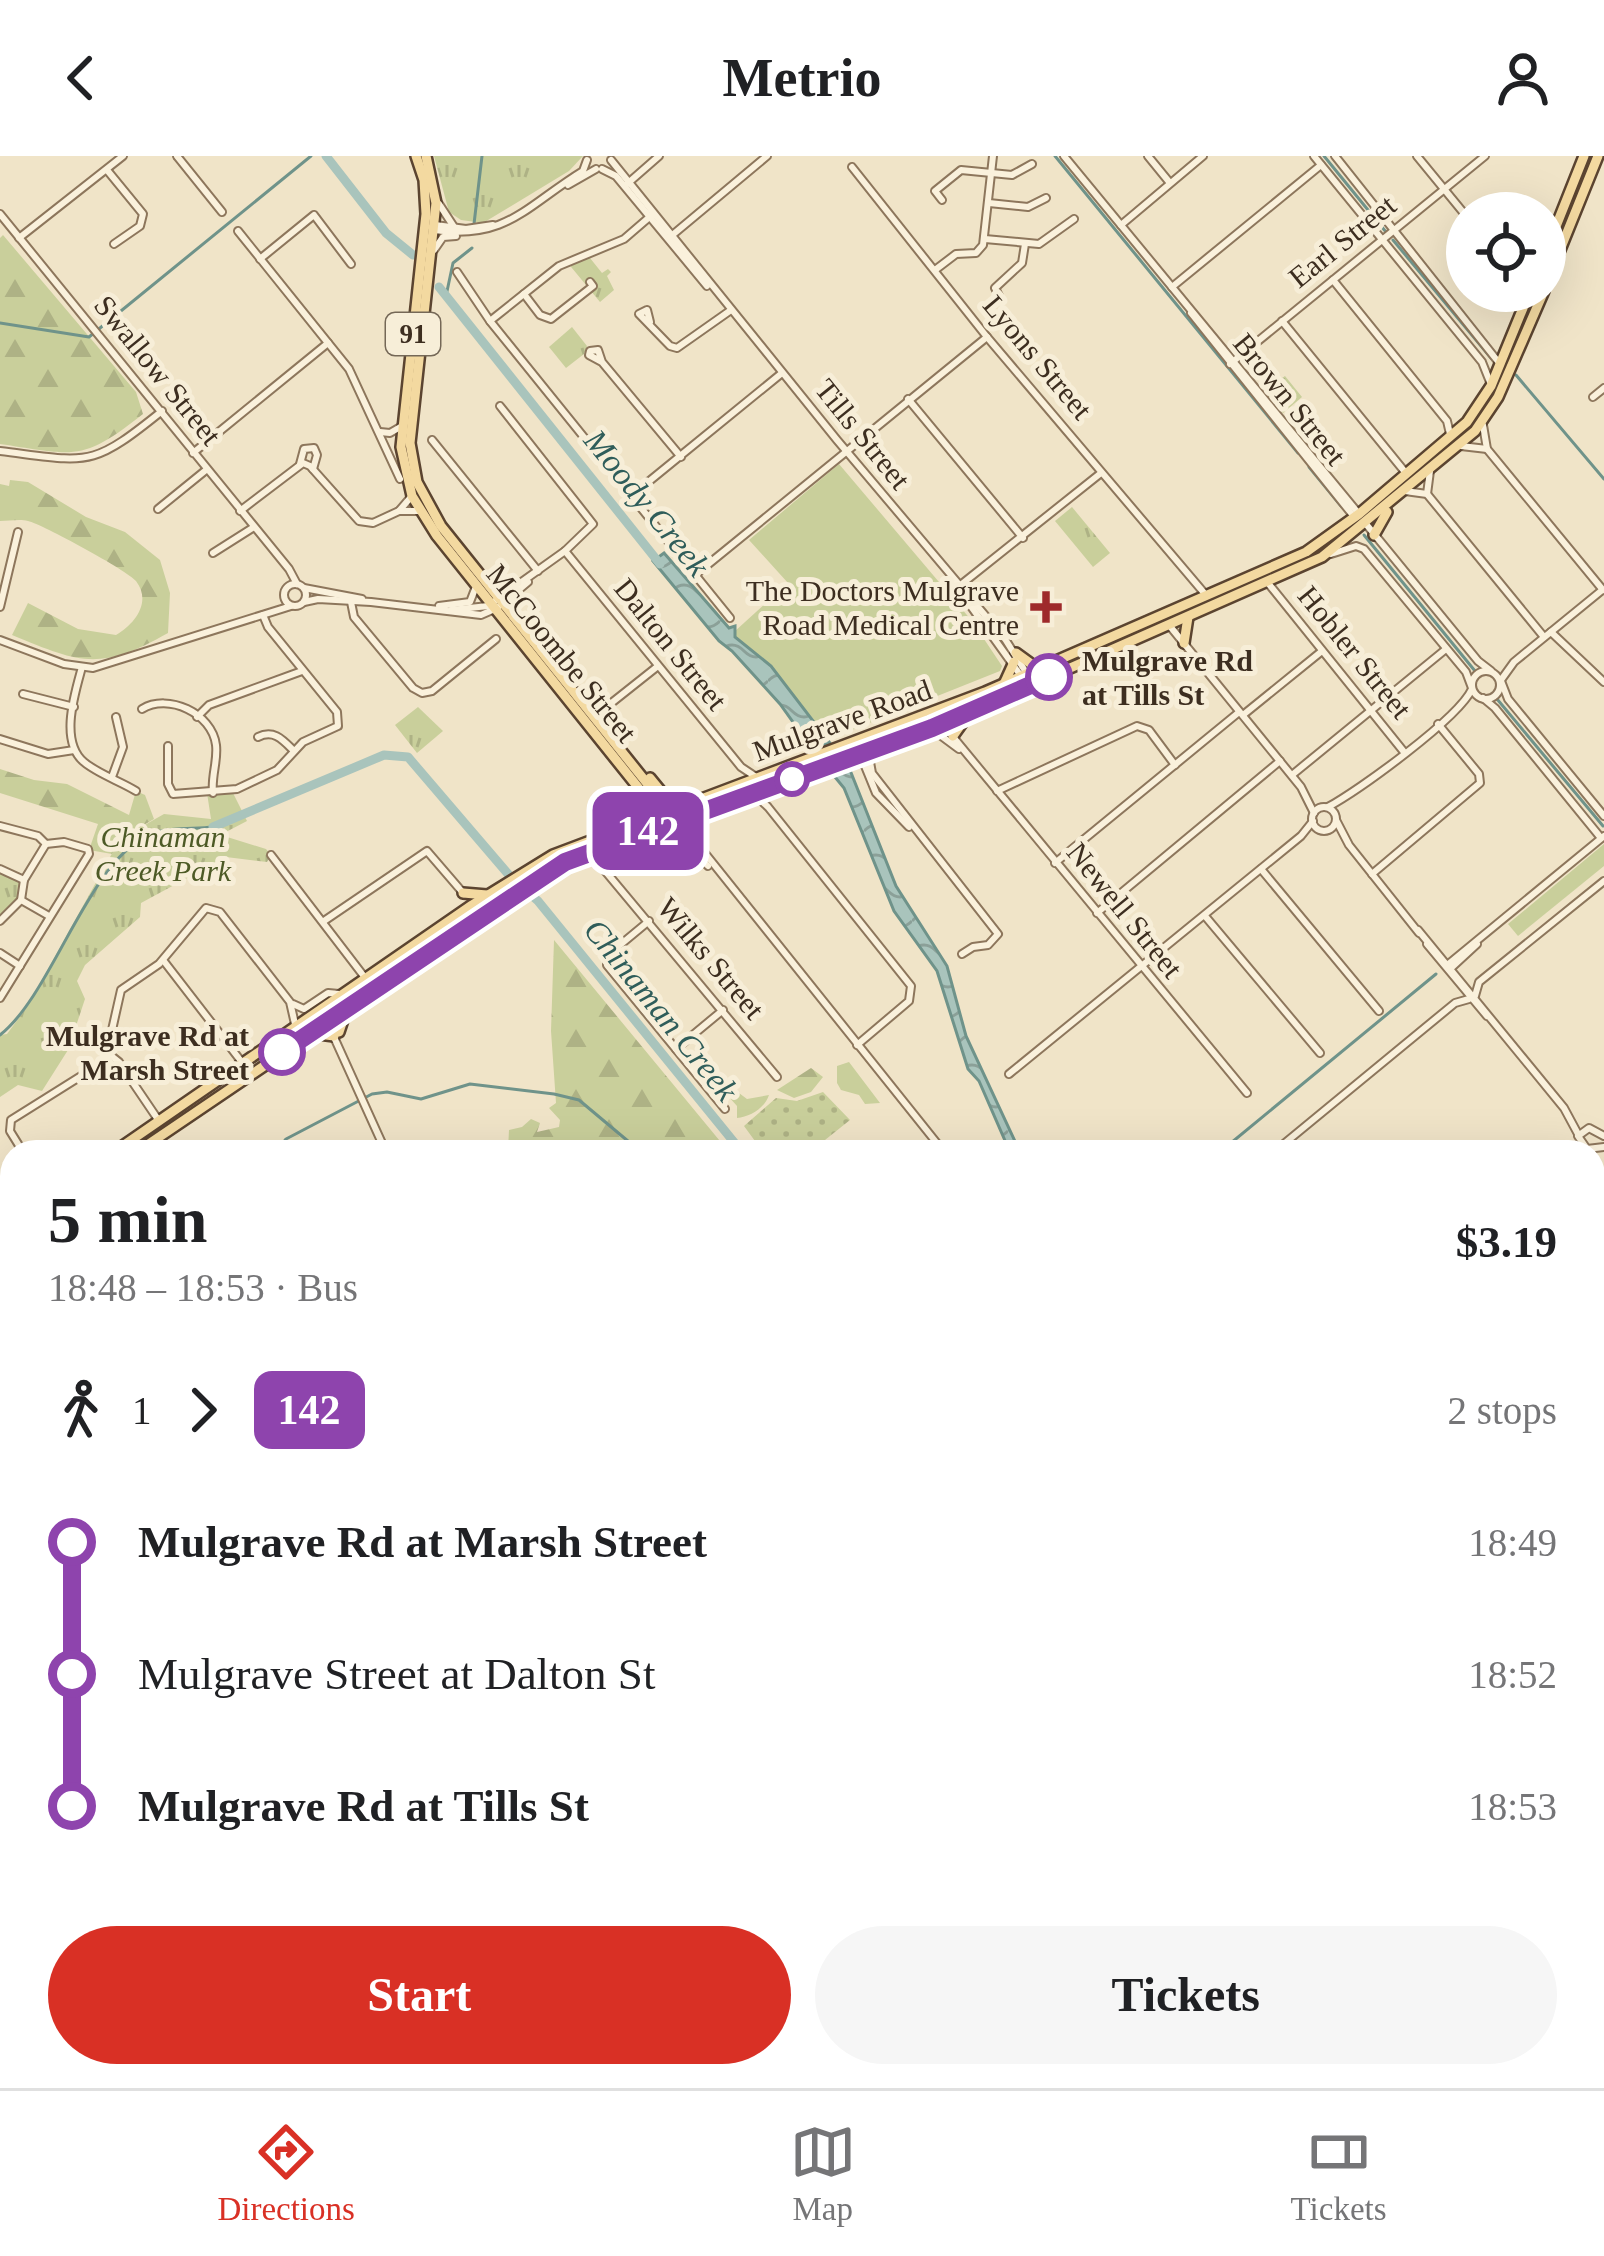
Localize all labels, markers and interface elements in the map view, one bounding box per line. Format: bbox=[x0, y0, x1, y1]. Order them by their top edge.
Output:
icon: back bbox=[48, 45, 114, 111]
icon: person bbox=[1490, 45, 1556, 111]
text: Metrio bbox=[723, 48, 881, 108]
street label: Earl Street bbox=[1282, 188, 1402, 294]
map controls bbox=[1446, 192, 1566, 312]
button: locate bbox=[1446, 192, 1566, 312]
street label: Swallow Street bbox=[88, 289, 229, 452]
street label: Lyons Street bbox=[977, 289, 1100, 426]
road number: 91 bbox=[386, 313, 440, 355]
street label: Brown Street bbox=[1227, 327, 1353, 472]
street label: Tills Street bbox=[809, 373, 918, 496]
water label: Moody Creek bbox=[577, 422, 718, 584]
street label: McCoombe Street bbox=[480, 557, 644, 749]
street label: Dalton Street bbox=[608, 572, 734, 717]
place label: The Doctors Mulgrave Road Medical Centre bbox=[746, 574, 1019, 641]
street label: Hobler Street bbox=[1292, 579, 1419, 725]
marker: The Doctors Mulgrave Road Medical Centre bbox=[1030, 591, 1062, 623]
place label: Mulgrave Rd at Tills St bbox=[1082, 644, 1253, 711]
marker: Mulgrave Rd at Tills St bbox=[1027, 655, 1071, 699]
street label: Mulgrave Road bbox=[748, 672, 936, 768]
unlabelled marker bbox=[776, 763, 808, 795]
line badge: 142 bbox=[579, 792, 717, 870]
text: 142 bbox=[617, 808, 680, 854]
park label: Chinaman Creek Park bbox=[95, 820, 232, 887]
street label: Newell Street bbox=[1061, 836, 1190, 985]
street label: Wilks Street bbox=[651, 891, 772, 1026]
water label: Chinaman Creek bbox=[577, 912, 746, 1109]
place label: Mulgrave Rd at Marsh Street bbox=[46, 1019, 249, 1086]
marker: Mulgrave Rd at Marsh Street bbox=[260, 1030, 304, 1074]
text: 5 min bbox=[48, 1183, 208, 1256]
text: $3.19 bbox=[1456, 1217, 1557, 1267]
text: 18:48 – 18:53 · Bus bbox=[48, 1266, 358, 1309]
icon: walk bbox=[48, 1377, 114, 1443]
icon: forward bbox=[170, 1377, 236, 1443]
text: 142 bbox=[278, 1387, 341, 1433]
text: 1 bbox=[132, 1389, 152, 1432]
text: 2 stops bbox=[1448, 1389, 1557, 1432]
text: Mulgrave Rd at Marsh Street bbox=[138, 1517, 707, 1567]
text: 18:49 bbox=[1468, 1521, 1557, 1564]
text: Mulgrave Street at Dalton St bbox=[138, 1649, 655, 1699]
text: 18:52 bbox=[1468, 1653, 1557, 1696]
text: Mulgrave Rd at Tills St bbox=[138, 1781, 589, 1831]
text: 18:53 bbox=[1468, 1785, 1557, 1828]
button: Start bbox=[48, 1926, 791, 2064]
button: Tickets bbox=[815, 1926, 1557, 2064]
tab: Directions bbox=[217, 2119, 355, 2228]
tab: Map bbox=[790, 2119, 856, 2228]
tab: Tickets bbox=[1291, 2119, 1387, 2228]

